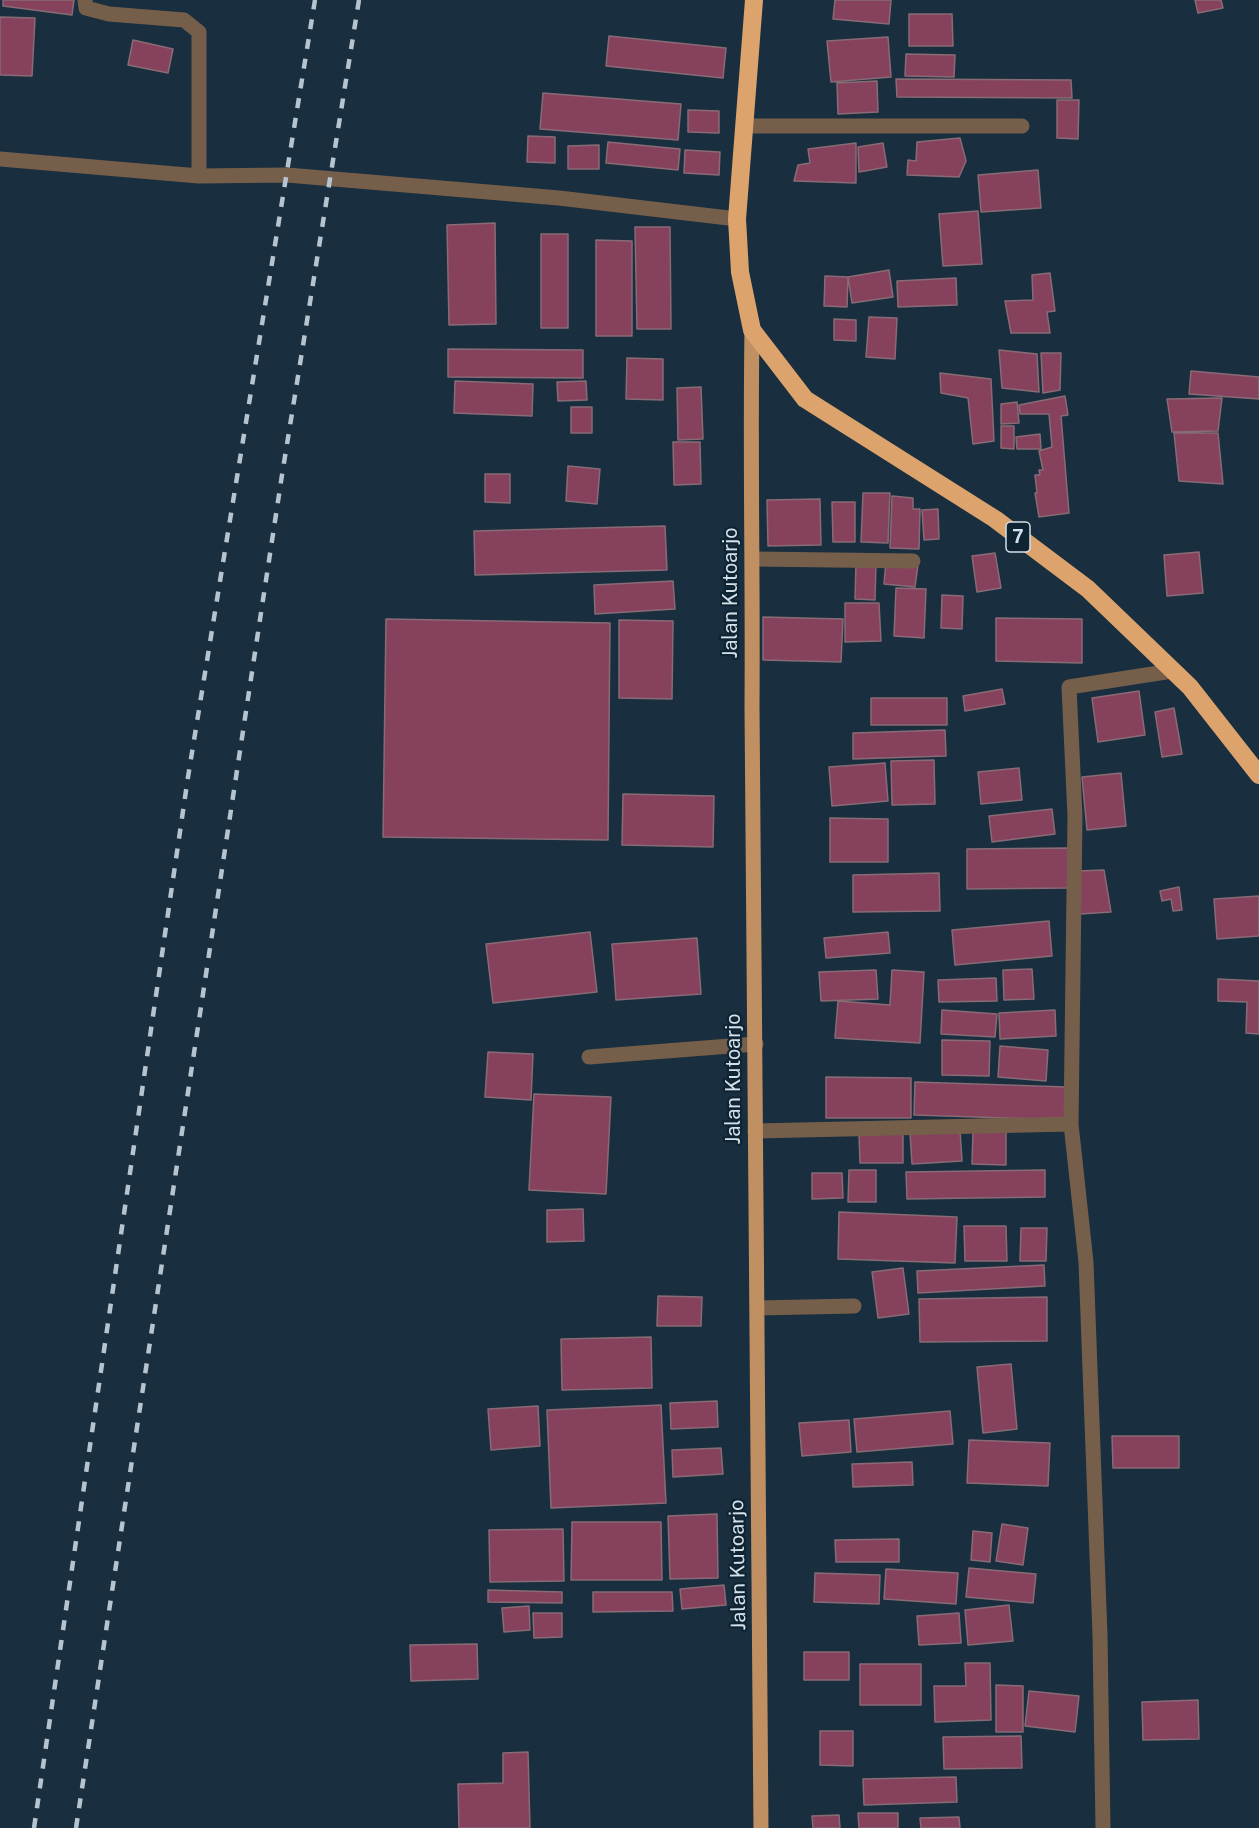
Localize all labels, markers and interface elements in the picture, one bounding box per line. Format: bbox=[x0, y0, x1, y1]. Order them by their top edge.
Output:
road number: 7 bbox=[1006, 522, 1030, 552]
street label: Jalan Kutoarjo bbox=[719, 527, 743, 659]
street label: Jalan Kutoarjo bbox=[722, 1013, 746, 1145]
street label: Jalan Kutoarjo bbox=[725, 1499, 751, 1631]

